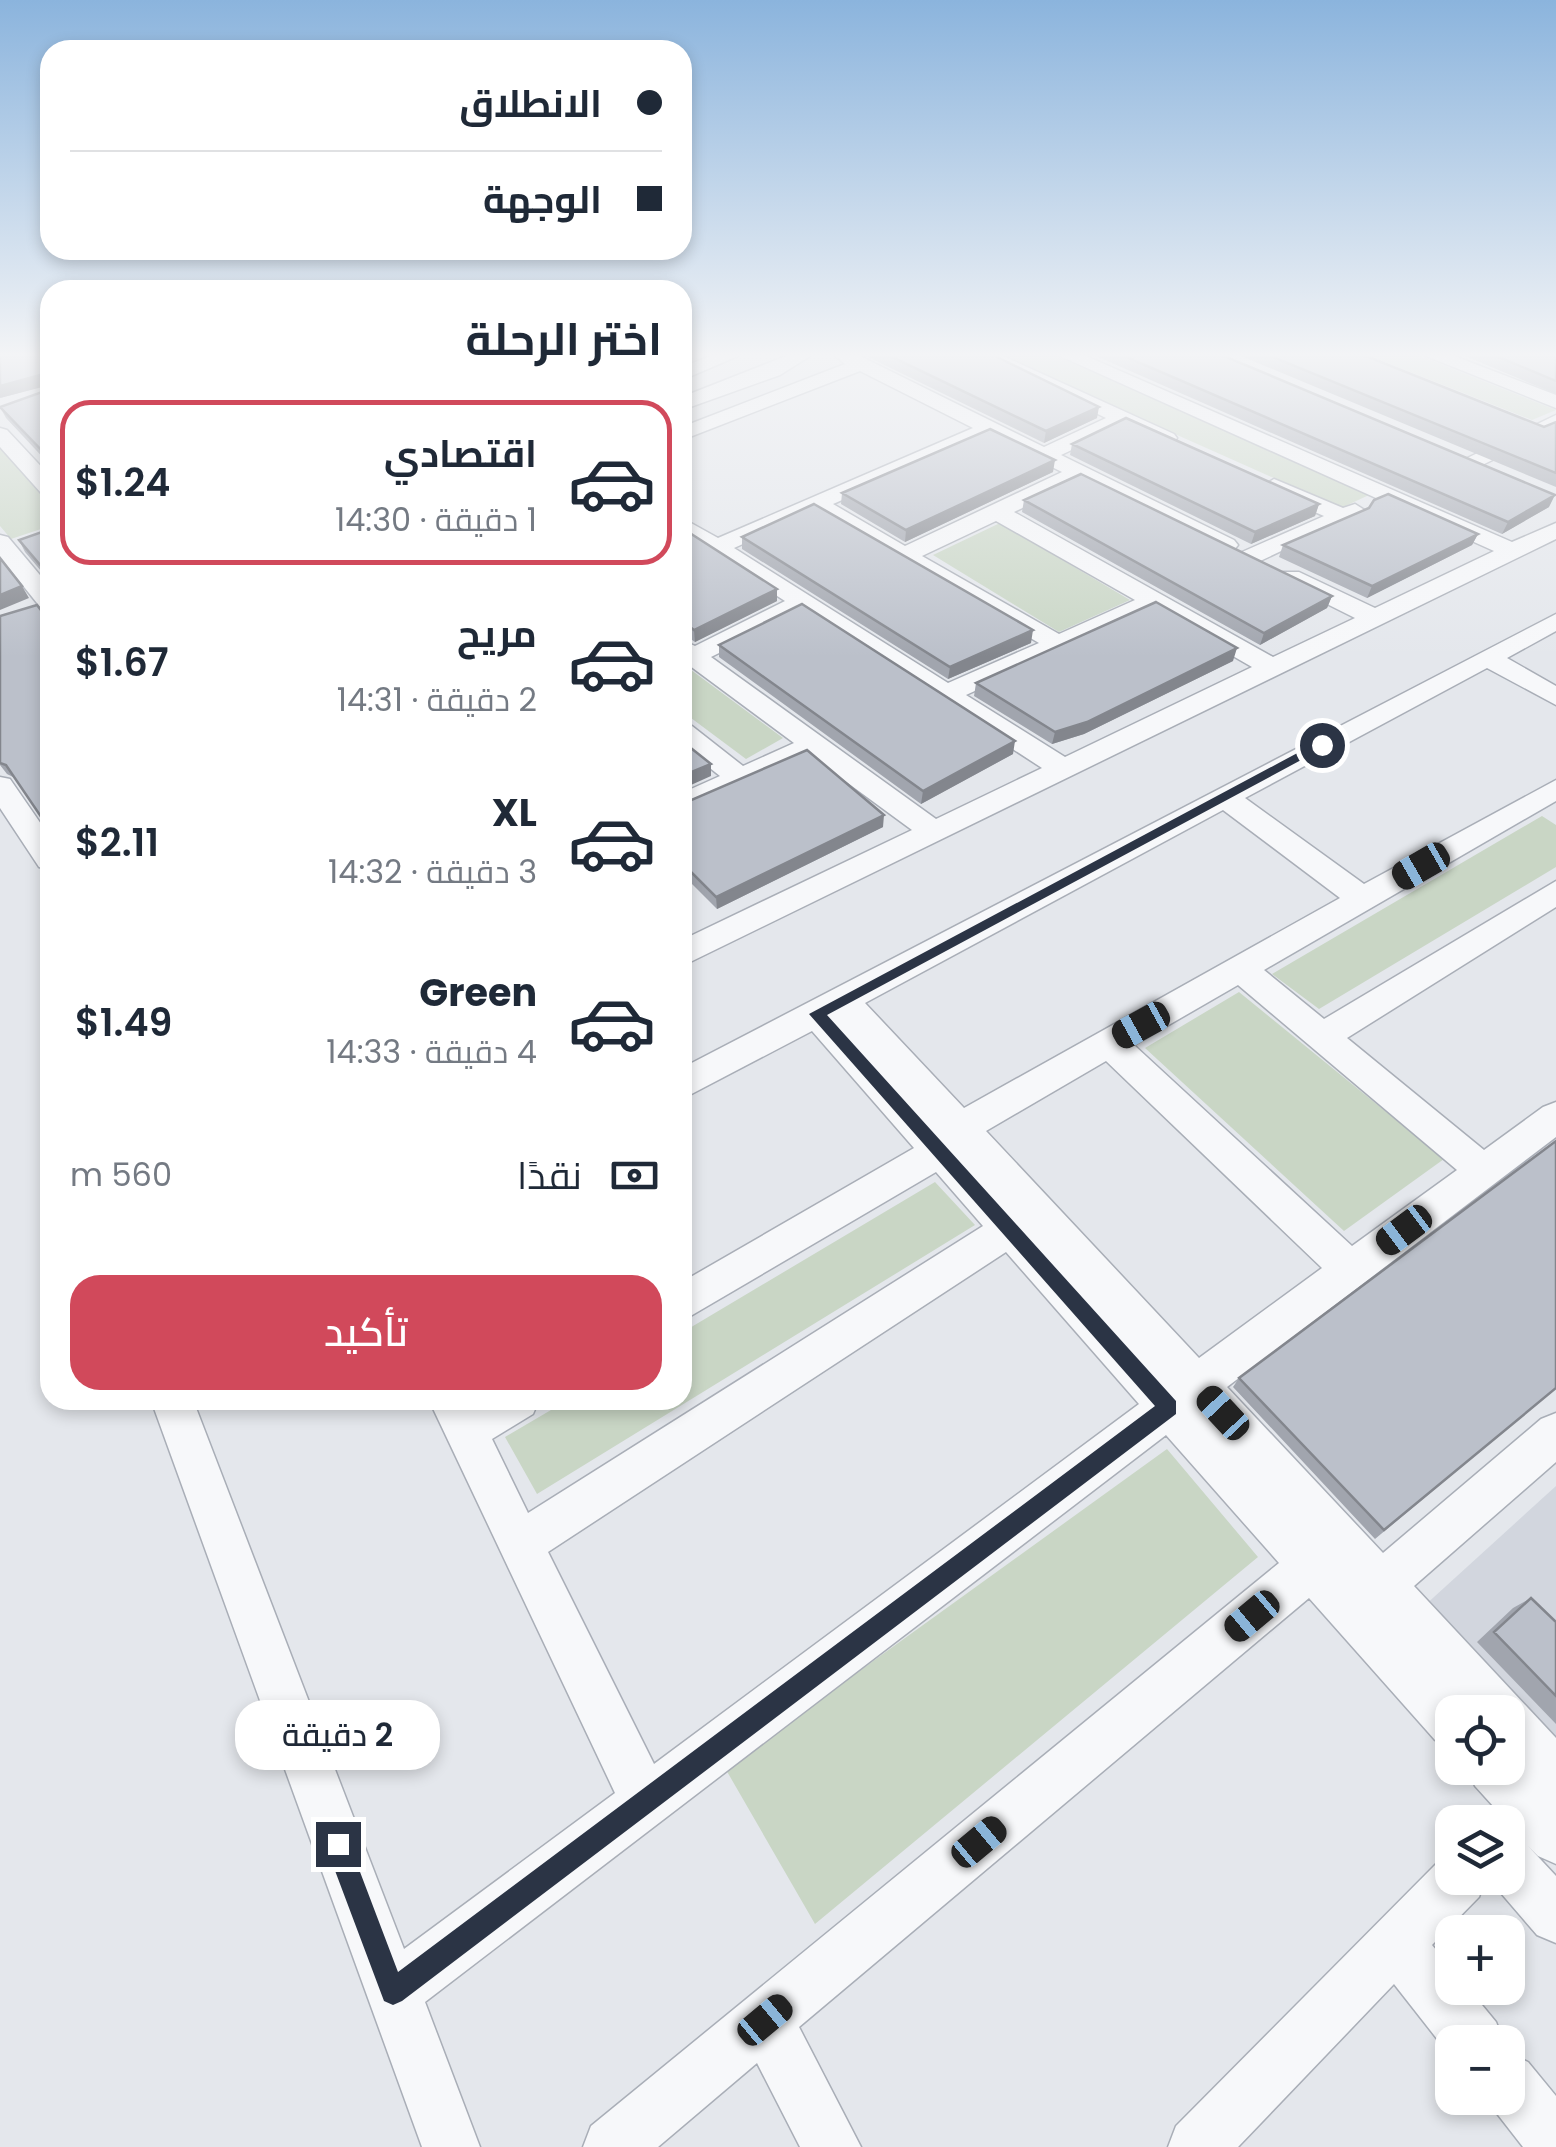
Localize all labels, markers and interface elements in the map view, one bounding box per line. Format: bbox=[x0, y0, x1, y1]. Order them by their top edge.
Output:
text: الانطلاق bbox=[459, 77, 602, 130]
text: الوجهة bbox=[483, 173, 602, 226]
text: اختر الرحلة bbox=[465, 308, 662, 371]
text: اقتصادي bbox=[384, 427, 537, 480]
icon: car bbox=[567, 438, 657, 528]
text: $1.24 bbox=[75, 456, 170, 509]
text: 1 دقيقة · 14:30 bbox=[335, 497, 537, 542]
text: مريح bbox=[457, 607, 537, 660]
icon: car bbox=[567, 618, 657, 708]
text: $1.67 bbox=[75, 636, 169, 689]
text: 2 دقيقة · 14:31 bbox=[337, 677, 537, 722]
route start bbox=[1300, 723, 1345, 768]
text: XL bbox=[492, 786, 537, 839]
icon: car bbox=[567, 798, 657, 888]
text: $2.11 bbox=[75, 816, 159, 869]
car bbox=[1388, 838, 1454, 894]
text: 3 دقيقة · 14:32 bbox=[328, 849, 537, 894]
text: Green bbox=[419, 966, 537, 1019]
icon: car bbox=[567, 978, 657, 1068]
text: $1.49 bbox=[75, 996, 172, 1049]
car bbox=[1107, 997, 1175, 1053]
text: 4 دقيقة · 14:33 bbox=[326, 1029, 537, 1074]
icon: cash bbox=[607, 1148, 662, 1203]
text: نقدًا bbox=[517, 1149, 582, 1202]
text: 560 m bbox=[70, 1152, 172, 1197]
car bbox=[1371, 1200, 1437, 1260]
button: تأكيد bbox=[70, 1275, 662, 1390]
car bbox=[1192, 1381, 1254, 1445]
car bbox=[1219, 1585, 1285, 1647]
map controls bbox=[1435, 1695, 1525, 2115]
button: locate bbox=[1435, 1695, 1525, 1785]
callout: 2 دقيقة bbox=[235, 1699, 440, 1769]
text: 2 دقيقة bbox=[282, 1712, 393, 1757]
button: layers bbox=[1435, 1805, 1525, 1895]
car bbox=[946, 1811, 1012, 1873]
route end bbox=[316, 1822, 361, 1867]
button: + bbox=[1435, 1915, 1525, 2005]
car bbox=[732, 1989, 798, 2051]
button: − bbox=[1435, 2025, 1525, 2115]

